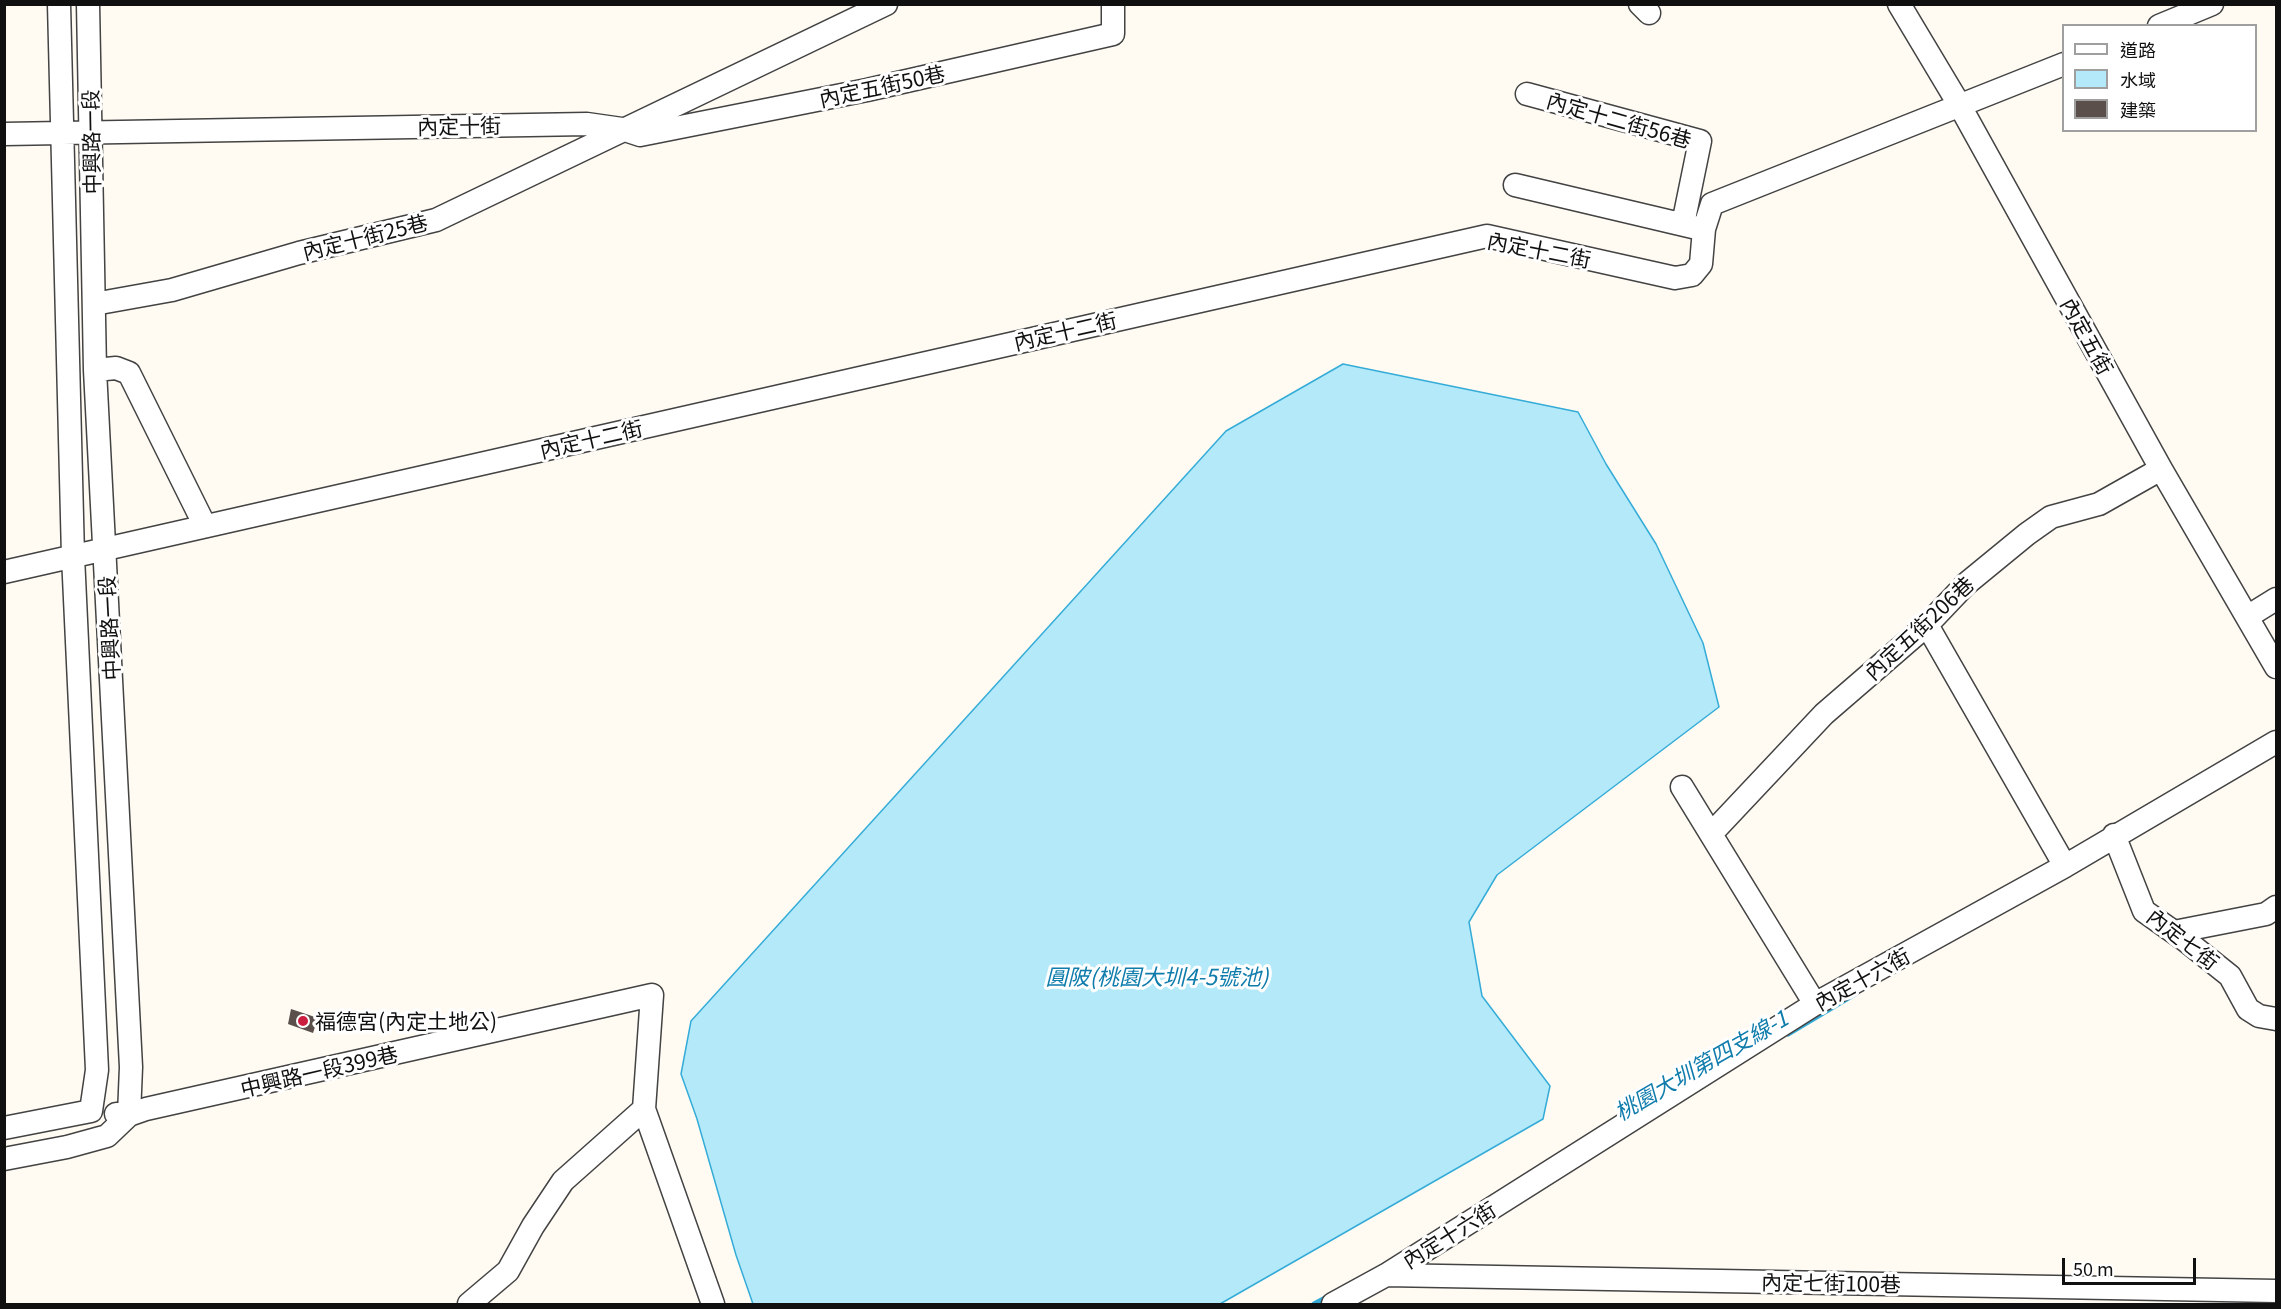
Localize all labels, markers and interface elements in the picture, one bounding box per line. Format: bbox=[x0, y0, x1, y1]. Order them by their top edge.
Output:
legend bbox=[2062, 24, 2257, 132]
text: 道路 bbox=[2120, 36, 2156, 62]
street label: 內定五街50巷 bbox=[817, 60, 947, 112]
text: 水域 bbox=[2120, 66, 2156, 92]
street label: 內定十二街56巷 bbox=[1544, 87, 1694, 153]
street label: 中興路一段 bbox=[77, 89, 105, 195]
text: 建築 bbox=[2120, 96, 2156, 122]
street label: 內定十街 bbox=[417, 113, 501, 139]
street label: 內定十街25巷 bbox=[300, 209, 430, 265]
street label: 內定十二街 bbox=[1485, 228, 1593, 272]
street label: 內定五街 bbox=[2056, 293, 2118, 379]
street label: 內定十二街 bbox=[1011, 307, 1119, 355]
street label: 內定十二街 bbox=[537, 415, 645, 463]
street label: 內定五街206巷 bbox=[1859, 571, 1979, 685]
street label: 中興路一段 bbox=[94, 575, 124, 681]
street label: 內定七街 bbox=[2142, 903, 2224, 975]
street label: 內定十六街 bbox=[1810, 943, 1914, 1015]
water label: 圓陂(桃園大圳4-5號池) bbox=[1046, 964, 1268, 990]
water label: 桃園大圳第四支線-1 bbox=[1610, 1005, 1792, 1125]
place label: 福德宮(內定土地公) bbox=[315, 1008, 497, 1034]
marker: 福德宮(內定土地公) bbox=[296, 1014, 310, 1028]
street label: 中興路一段399巷 bbox=[238, 1041, 400, 1101]
street label: 內定十六街 bbox=[1398, 1196, 1500, 1274]
scale bar bbox=[2065, 1246, 2198, 1284]
text: 50 m bbox=[2073, 1255, 2114, 1281]
street label: 內定七街100巷 bbox=[1761, 1269, 1901, 1297]

